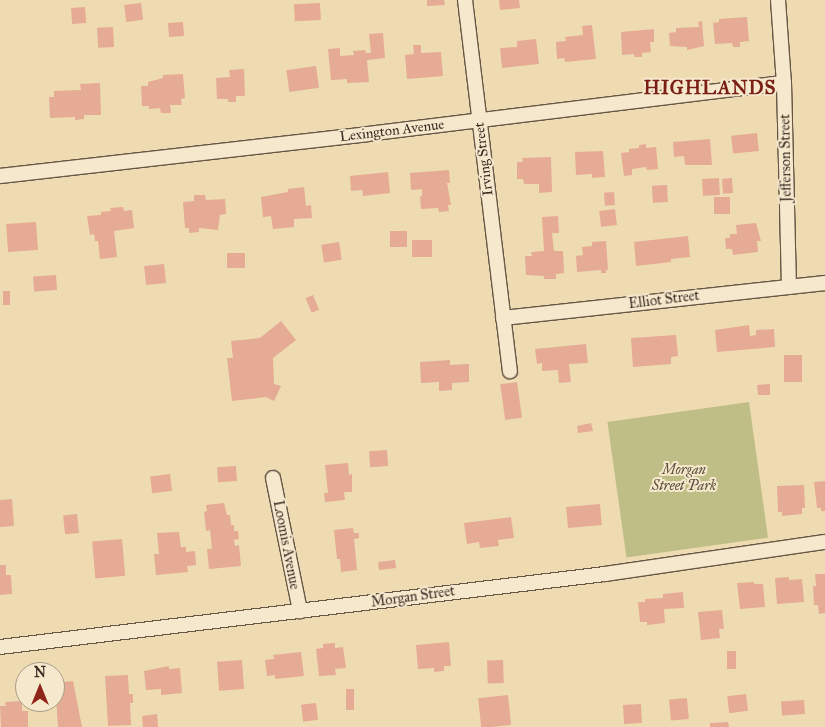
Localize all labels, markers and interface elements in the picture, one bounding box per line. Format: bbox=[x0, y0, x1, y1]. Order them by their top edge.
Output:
district label: HIGHLANDS bbox=[642, 77, 778, 99]
street label: Jefferson Street bbox=[777, 114, 795, 202]
street label: Lexington Avenue bbox=[339, 116, 445, 146]
street label: Irving Street bbox=[471, 121, 497, 197]
street label: Elliot Street bbox=[628, 287, 700, 313]
park label: Morgan Street Park bbox=[652, 462, 716, 494]
street label: Loomis Avenue bbox=[269, 499, 303, 591]
street label: Morgan Street bbox=[370, 583, 456, 611]
north arrow bbox=[15, 662, 65, 712]
text: N bbox=[34, 664, 46, 681]

